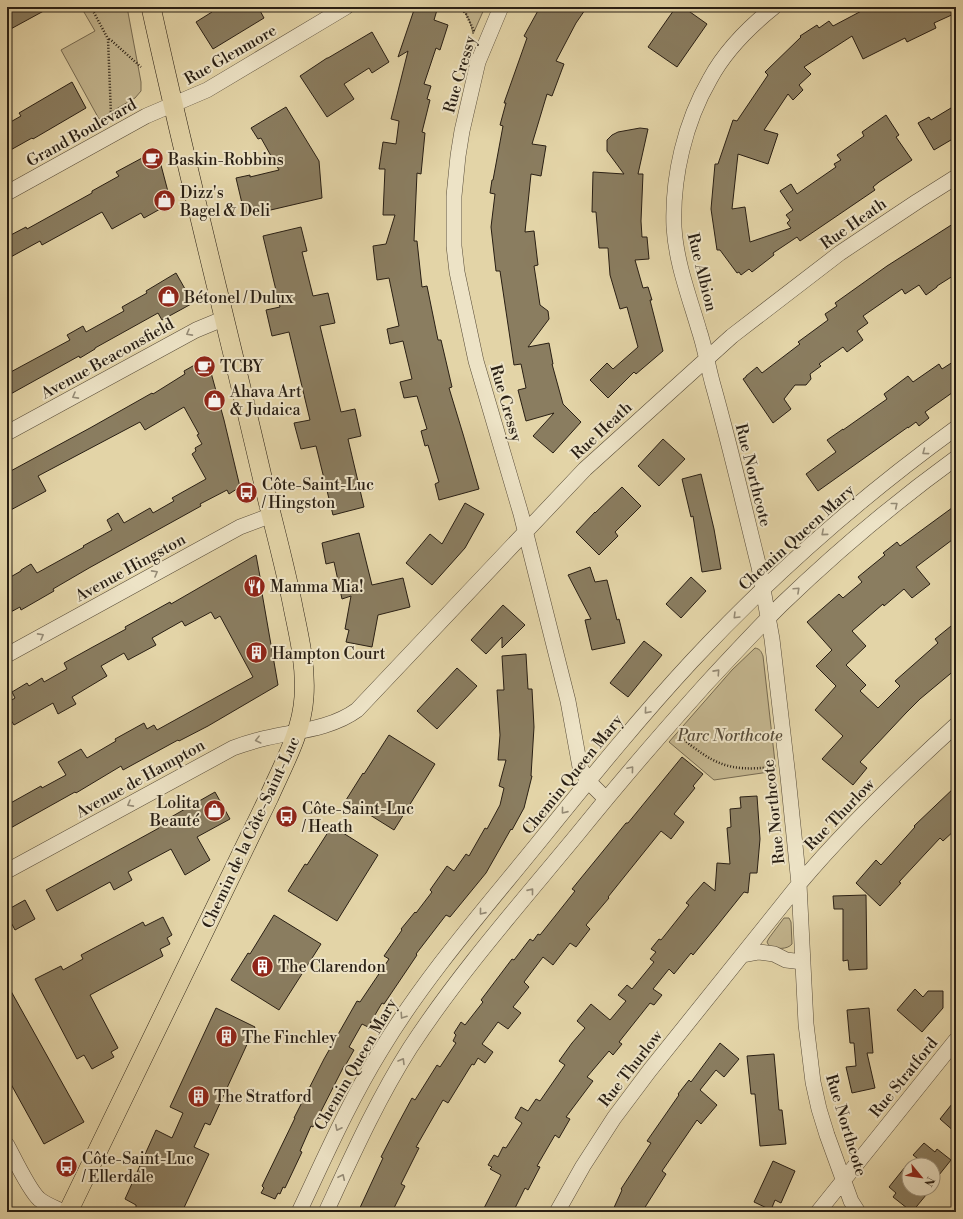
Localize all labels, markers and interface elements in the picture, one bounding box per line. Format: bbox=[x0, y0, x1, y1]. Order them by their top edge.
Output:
street label: Rue Glenmore bbox=[181, 20, 280, 89]
street label: Rue Cressy bbox=[439, 33, 481, 115]
street label: Grand Boulevard bbox=[23, 94, 140, 171]
cafe icon: Baskin-Robbins bbox=[139, 146, 165, 172]
place label: Baskin-Robbins bbox=[167, 150, 284, 170]
place label: Dizz's Bagel & Deli bbox=[179, 183, 270, 221]
shop icon: Dizz's Bagel & Deli bbox=[152, 188, 178, 214]
street label: Rue Heath bbox=[817, 194, 891, 254]
street label: Rue Albion bbox=[683, 231, 722, 314]
shop icon: Bétonel / Dulux bbox=[156, 284, 182, 310]
place label: Bétonel / Dulux bbox=[183, 288, 294, 308]
street label: Avenue Beaconsfield bbox=[37, 314, 177, 404]
one-way arrow bbox=[186, 329, 194, 336]
cafe icon: TCBY bbox=[191, 353, 217, 379]
place label: TCBY bbox=[220, 357, 265, 377]
street label: Rue Cressy bbox=[485, 362, 527, 444]
place label: Ahava Art & Judaica bbox=[229, 382, 302, 420]
shop icon: Ahava Art & Judaica bbox=[202, 387, 228, 413]
one-way arrow bbox=[72, 391, 79, 398]
street label: Rue Heath bbox=[567, 397, 637, 464]
street label: Rue Northcote bbox=[731, 422, 776, 529]
one-way arrow bbox=[922, 447, 929, 454]
place label: Côte-Saint-Luc / Hingston bbox=[261, 475, 374, 513]
bus stop icon: Côte-Saint-Luc / Hingston bbox=[233, 480, 259, 506]
street label: Chemin Queen Mary bbox=[735, 480, 859, 595]
one-way arrow bbox=[890, 502, 897, 509]
street label: Avenue Hingston bbox=[71, 529, 190, 607]
one-way arrow bbox=[821, 529, 828, 536]
one-way arrow bbox=[151, 571, 158, 578]
restaurant icon: Mamma Mia! bbox=[242, 573, 268, 599]
place label: Mamma Mia! bbox=[270, 577, 363, 597]
one-way arrow bbox=[792, 588, 800, 595]
one-way arrow bbox=[733, 611, 741, 619]
one-way arrow bbox=[37, 633, 44, 640]
building icon: Hampton Court bbox=[243, 640, 269, 666]
place label: Hampton Court bbox=[272, 644, 386, 664]
one-way arrow bbox=[712, 669, 720, 677]
one-way arrow bbox=[644, 706, 652, 714]
street label: Chemin Queen Mary bbox=[518, 710, 628, 839]
park label: Parc Northcote bbox=[677, 726, 783, 746]
street label: Chemin de la Côte-Saint-Luc bbox=[198, 733, 304, 932]
street label: Avenue de Hampton bbox=[72, 735, 209, 823]
one-way arrow bbox=[255, 735, 262, 744]
street label: Rue Northcote bbox=[759, 758, 789, 865]
one-way arrow bbox=[626, 766, 633, 774]
street label: Rue Thurlow bbox=[800, 774, 880, 855]
place label: Lolita Beauté bbox=[149, 793, 201, 831]
shop icon: Lolita Beauté bbox=[202, 798, 228, 824]
one-way arrow bbox=[127, 799, 134, 806]
place label: Côte-Saint-Luc / Heath bbox=[301, 799, 414, 837]
bus stop icon: Côte-Saint-Luc / Heath bbox=[273, 804, 299, 830]
one-way arrow bbox=[561, 807, 568, 814]
one-way arrow bbox=[527, 888, 534, 895]
one-way arrow bbox=[479, 908, 486, 915]
building icon: The Clarendon bbox=[250, 953, 276, 979]
place label: The Clarendon bbox=[278, 957, 386, 977]
street label: Chemin Queen Mary bbox=[310, 995, 402, 1134]
one-way arrow bbox=[401, 1011, 408, 1018]
building icon: The Finchley bbox=[214, 1024, 240, 1050]
street label: Rue Thurlow bbox=[595, 1025, 668, 1111]
place label: The Finchley bbox=[242, 1028, 337, 1048]
street label: Rue Stratford bbox=[865, 1034, 942, 1122]
one-way arrow bbox=[398, 1058, 405, 1065]
street label: Rue Northcote bbox=[821, 1072, 871, 1179]
building icon: The Stratford bbox=[186, 1083, 212, 1109]
place label: The Stratford bbox=[214, 1087, 312, 1107]
one-way arrow bbox=[335, 1124, 343, 1131]
place label: Côte-Saint-Luc / Ellerdale bbox=[81, 1149, 194, 1187]
bus stop icon: Côte-Saint-Luc / Ellerdale bbox=[53, 1154, 79, 1180]
north arrow bbox=[901, 1157, 941, 1197]
one-way arrow bbox=[338, 1173, 346, 1180]
text: N bbox=[920, 1174, 937, 1189]

